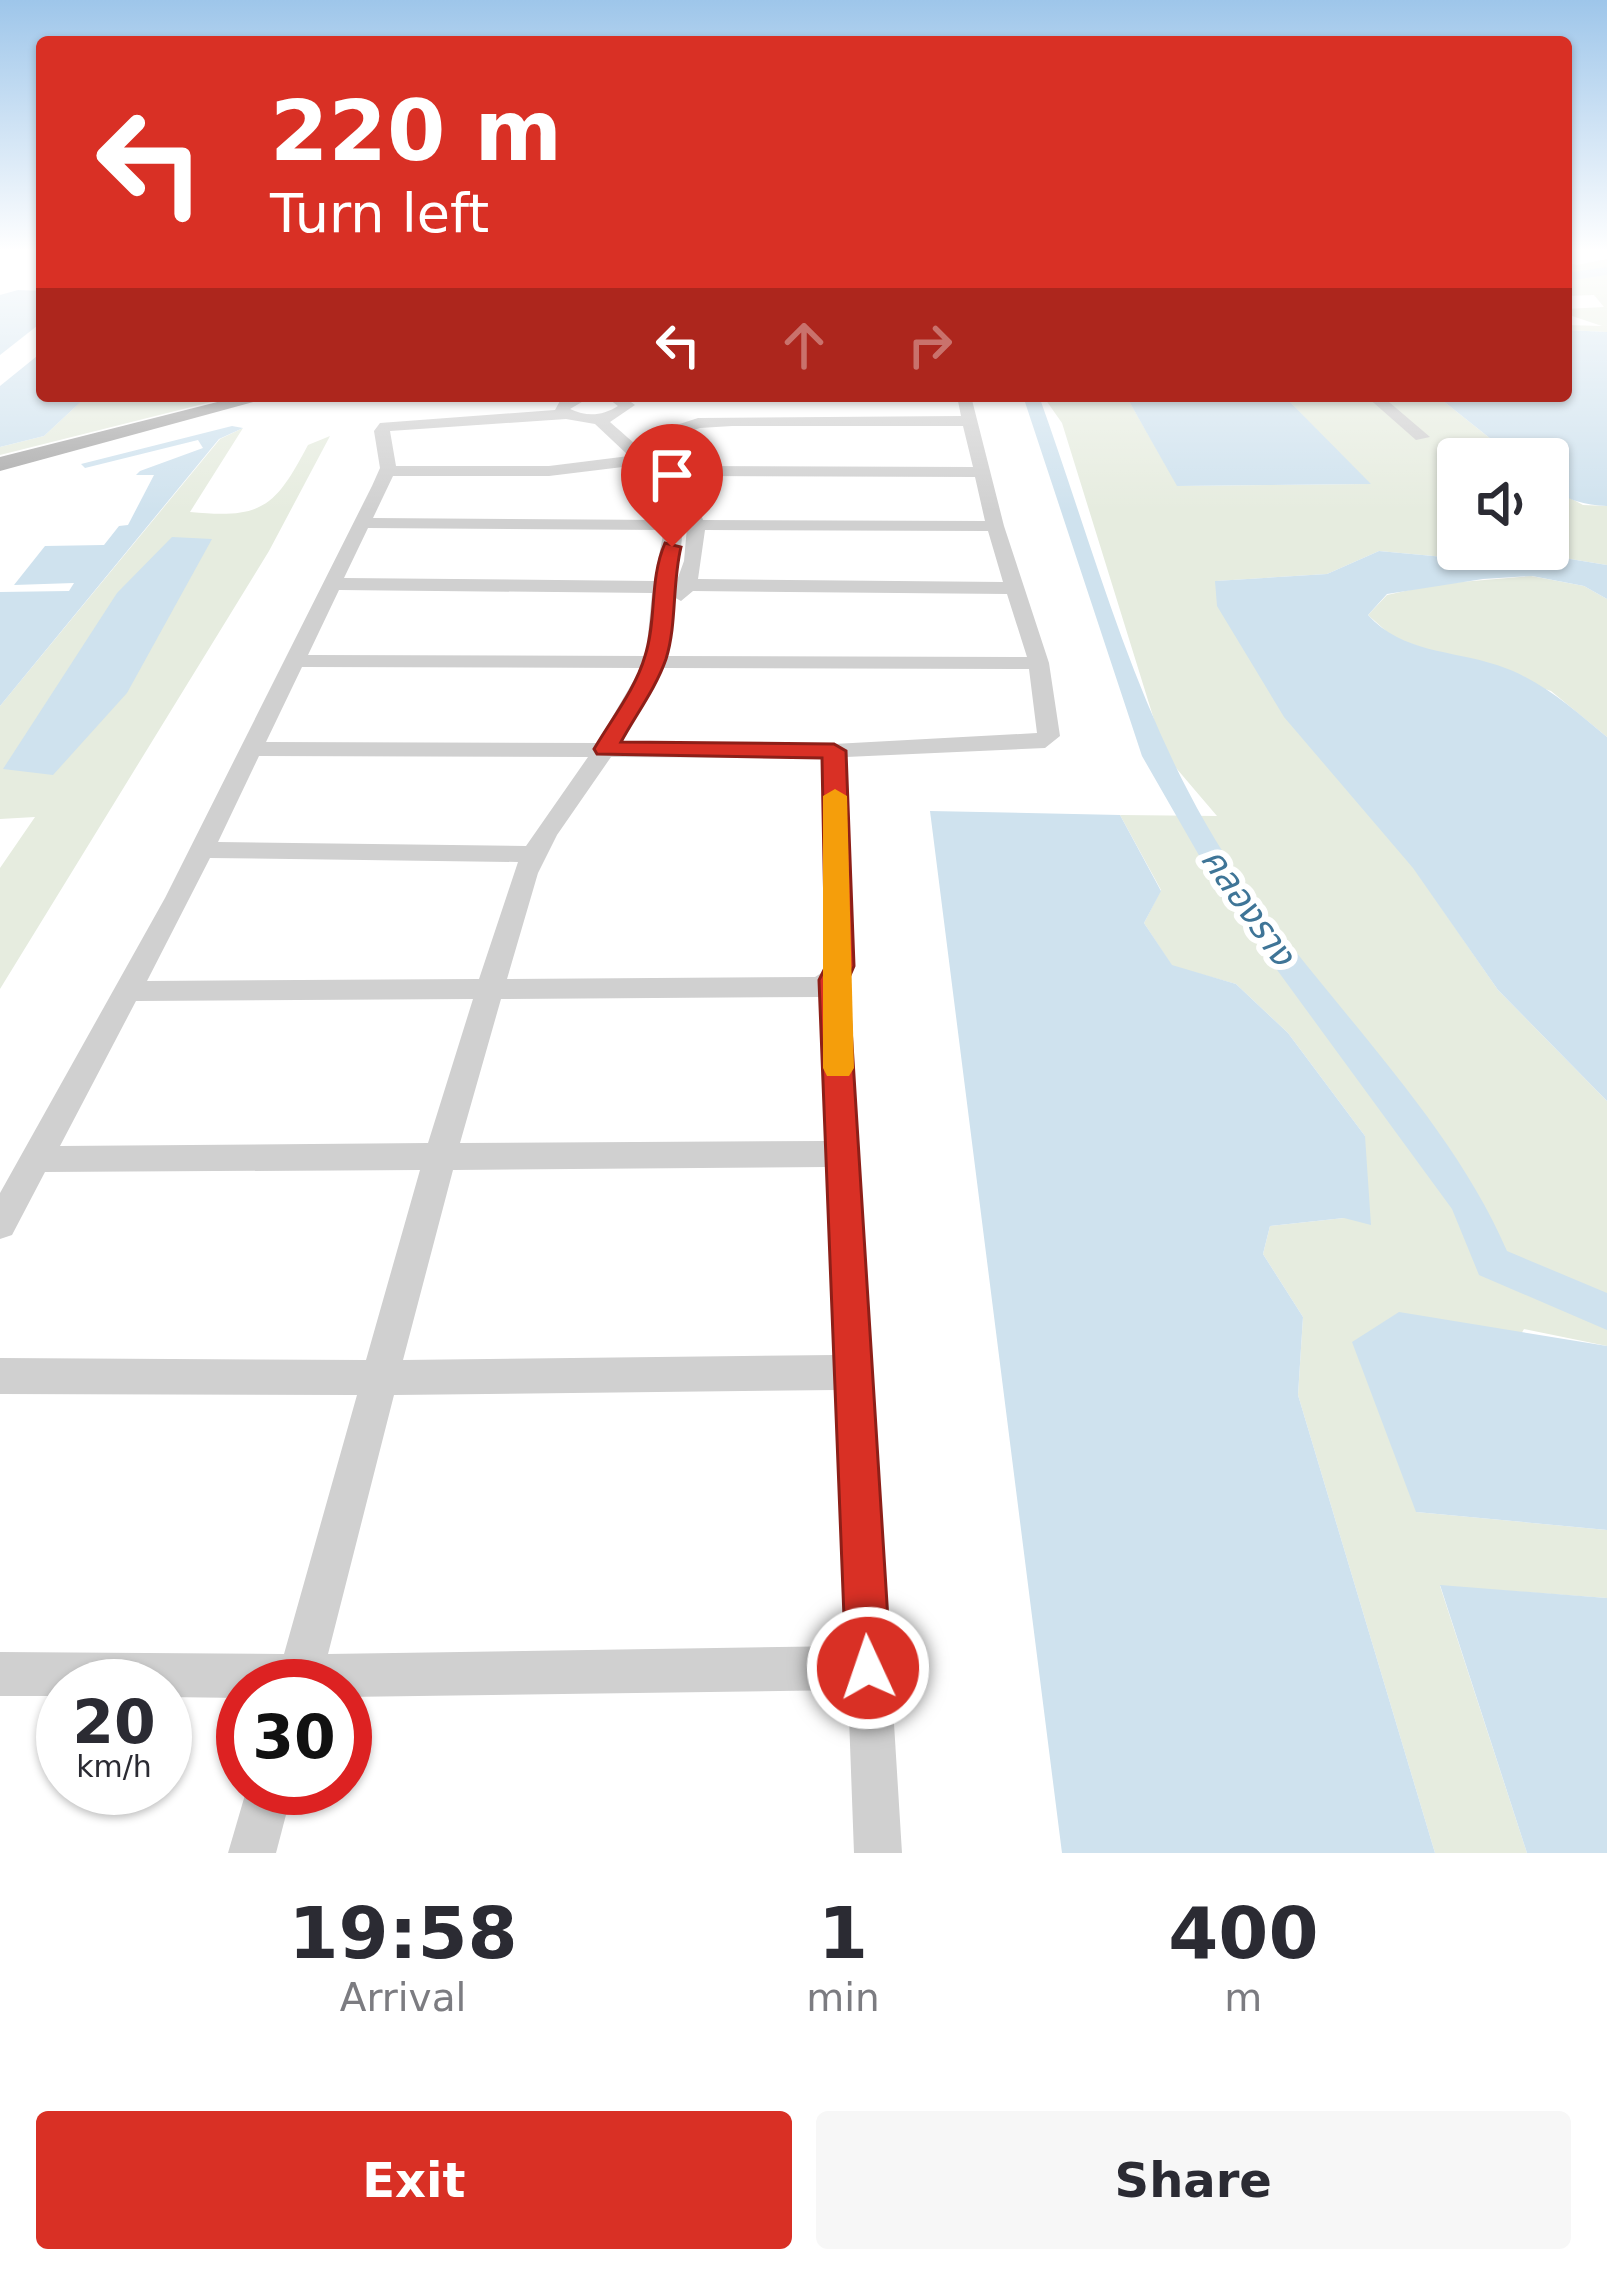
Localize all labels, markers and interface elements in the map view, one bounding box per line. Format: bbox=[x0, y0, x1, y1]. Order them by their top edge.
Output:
text: 220 m bbox=[270, 82, 562, 180]
icon: left bbox=[72, 84, 228, 240]
text: Turn left bbox=[270, 182, 489, 245]
icon: left bbox=[645, 312, 711, 378]
icon: ahead bbox=[771, 312, 837, 378]
icon: right bbox=[897, 312, 963, 378]
pin bbox=[621, 424, 723, 547]
map controls bbox=[1437, 438, 1569, 570]
button: sound bbox=[1437, 438, 1569, 570]
icon: arrive bbox=[639, 442, 705, 508]
water label: คลองราง bbox=[1193, 840, 1305, 974]
position arrow bbox=[805, 1605, 931, 1731]
speed limit sign: 30 bbox=[216, 1659, 372, 1815]
text: 20 bbox=[72, 1687, 156, 1757]
text: km/h bbox=[76, 1749, 152, 1784]
text: 19:58 bbox=[288, 1891, 518, 1975]
text: 1 bbox=[818, 1891, 868, 1975]
text: 400 bbox=[1168, 1891, 1318, 1975]
text: Arrival bbox=[340, 1975, 466, 2020]
text: min bbox=[806, 1975, 880, 2020]
text: m bbox=[1224, 1975, 1262, 2020]
button: Exit bbox=[36, 2111, 792, 2249]
button: Share bbox=[816, 2111, 1571, 2249]

